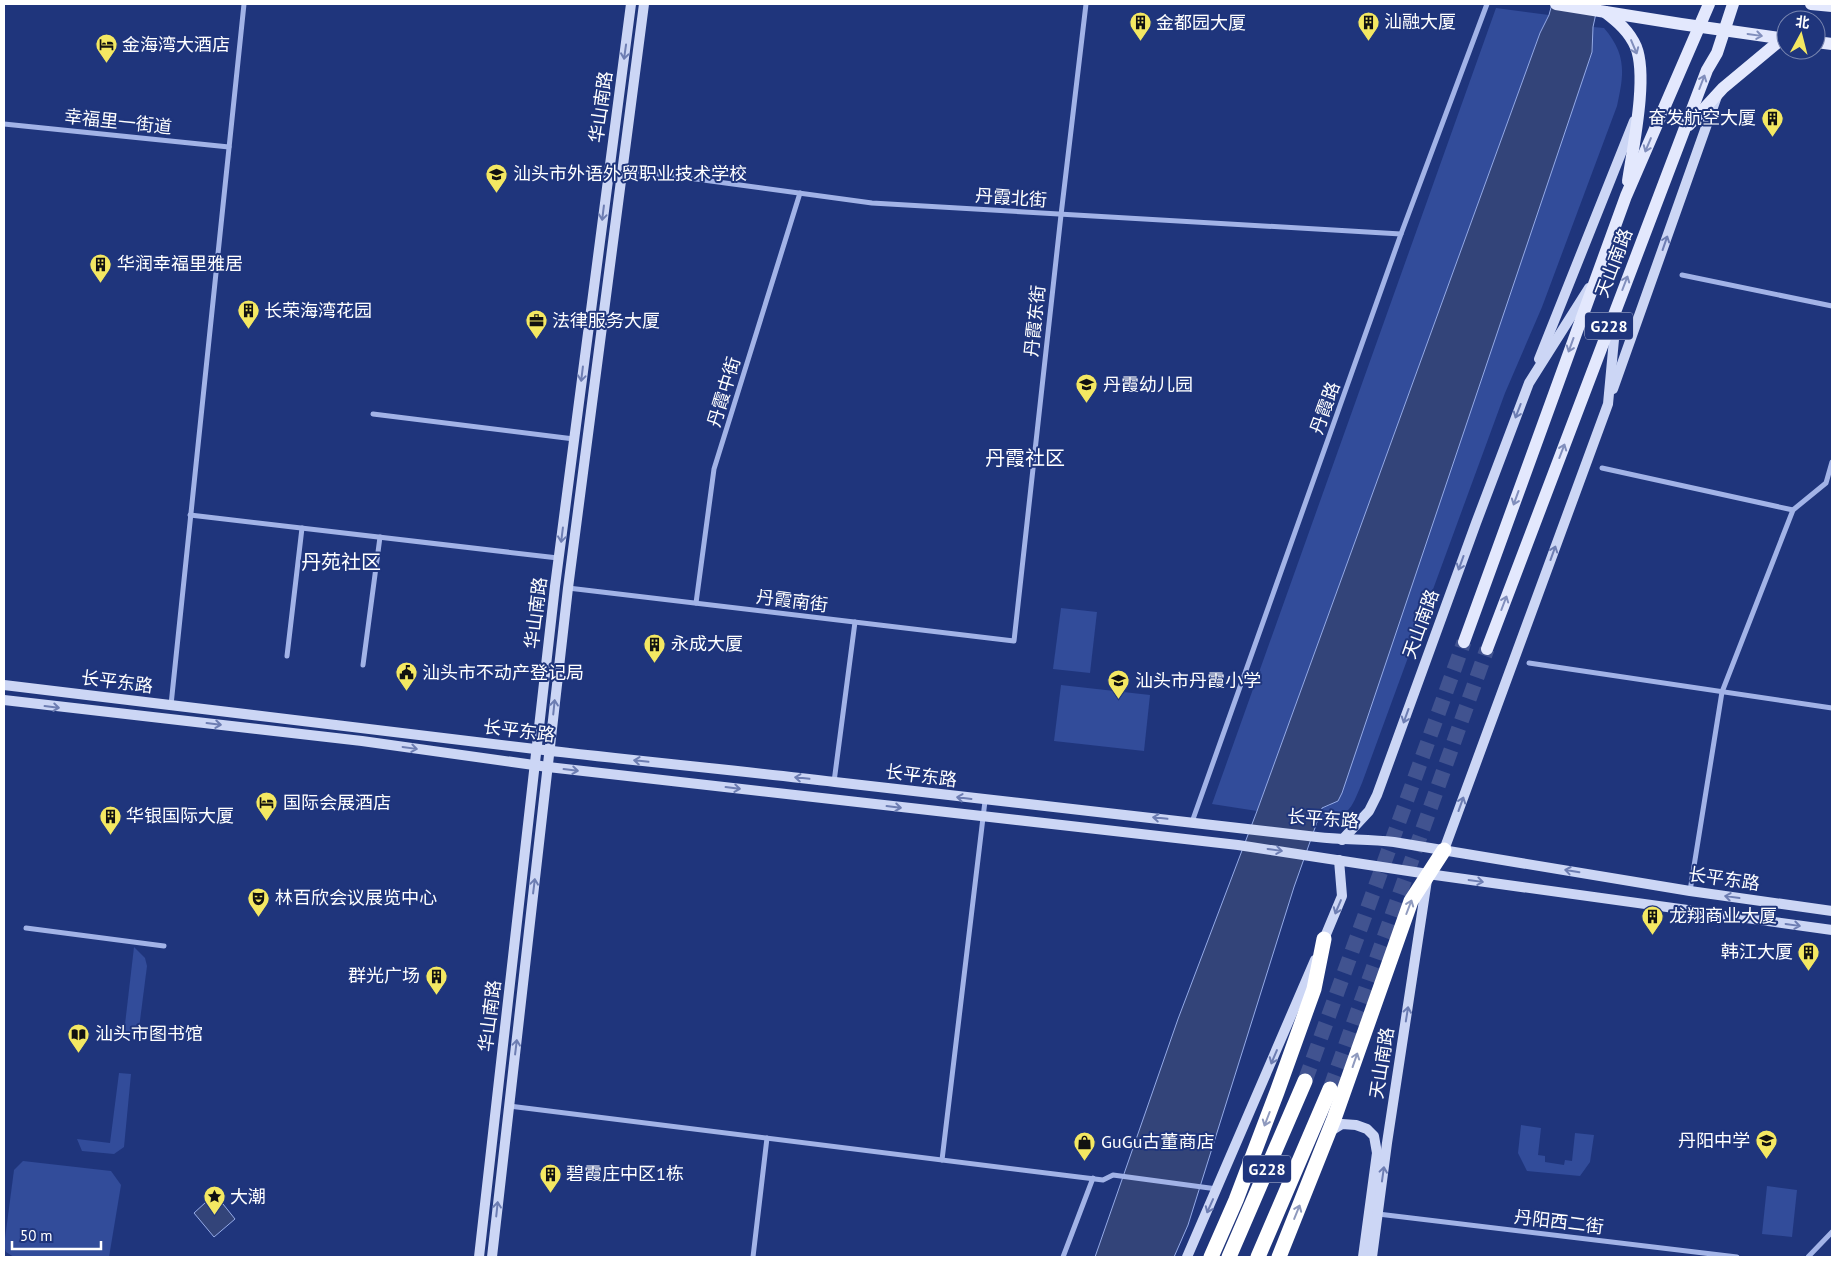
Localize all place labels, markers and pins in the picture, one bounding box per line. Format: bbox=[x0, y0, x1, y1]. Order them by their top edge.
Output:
building icon: 汕融大厦 bbox=[1356, 10, 1380, 41]
place label: 汕融大厦 bbox=[1384, 10, 1456, 33]
building icon: 金都园大厦 bbox=[1128, 11, 1152, 42]
place label: 金都园大厦 bbox=[1156, 11, 1246, 34]
hotel icon: 金海湾大酒店 bbox=[94, 33, 118, 64]
place label: 金海湾大酒店 bbox=[122, 33, 230, 56]
place label: 奋发航空大厦 bbox=[1648, 106, 1756, 129]
building icon: 奋发航空大厦 bbox=[1760, 106, 1784, 137]
school or university icon: 汕头市外语外贸职业技术学校 bbox=[485, 162, 509, 193]
place label: 汕头市外语外贸职业技术学校 bbox=[513, 162, 747, 185]
building icon: 华润幸福里雅居 bbox=[89, 252, 113, 283]
place label: 华润幸福里雅居 bbox=[117, 252, 243, 275]
building icon: 长荣海湾花园 bbox=[236, 299, 260, 330]
place label: 长荣海湾花园 bbox=[264, 299, 372, 322]
office icon: 法律服务大厦 bbox=[524, 309, 548, 340]
place label: 法律服务大厦 bbox=[552, 309, 660, 332]
school or university icon: 丹霞幼儿园 bbox=[1075, 373, 1099, 404]
place label: 丹霞幼儿园 bbox=[1103, 373, 1193, 396]
building icon: 永成大厦 bbox=[643, 632, 667, 663]
place label: 永成大厦 bbox=[671, 632, 743, 655]
public building icon: 汕头市不动产登记局 bbox=[394, 661, 418, 692]
place label: 汕头市不动产登记局 bbox=[422, 661, 584, 684]
school or university icon: 汕头市丹霞小学 bbox=[1107, 669, 1131, 700]
place label: 汕头市丹霞小学 bbox=[1135, 669, 1261, 692]
hotel icon: 国际会展酒店 bbox=[255, 791, 279, 822]
place label: 国际会展酒店 bbox=[283, 791, 391, 814]
building icon: 华银国际大厦 bbox=[98, 804, 122, 835]
place label: 华银国际大厦 bbox=[126, 804, 234, 827]
theatre icon: 林百欣会议展览中心 bbox=[247, 886, 271, 917]
place label: 林百欣会议展览中心 bbox=[275, 886, 437, 909]
building icon: 龙翔商业大厦 bbox=[1641, 904, 1665, 935]
place label: 龙翔商业大厦 bbox=[1669, 904, 1777, 927]
place label: 韩江大厦 bbox=[1721, 940, 1793, 963]
building icon: 韩江大厦 bbox=[1797, 940, 1821, 971]
place label: 群光广场 bbox=[348, 964, 420, 987]
building icon: 群光广场 bbox=[424, 964, 448, 995]
library icon: 汕头市图书馆 bbox=[67, 1022, 91, 1053]
place label: 汕头市图书馆 bbox=[95, 1022, 203, 1045]
place label: 丹阳中学 bbox=[1678, 1129, 1750, 1152]
school or university icon: 丹阳中学 bbox=[1754, 1129, 1778, 1160]
shop icon: GuGu古董商店 bbox=[1073, 1130, 1097, 1161]
place label: GuGu古董商店 bbox=[1101, 1130, 1214, 1153]
building icon: 碧霞庄中区1栋 bbox=[538, 1162, 562, 1193]
place label: 碧霞庄中区1栋 bbox=[566, 1162, 684, 1185]
place icon: 大潮 bbox=[202, 1185, 226, 1216]
place label: 大潮 bbox=[230, 1185, 266, 1208]

